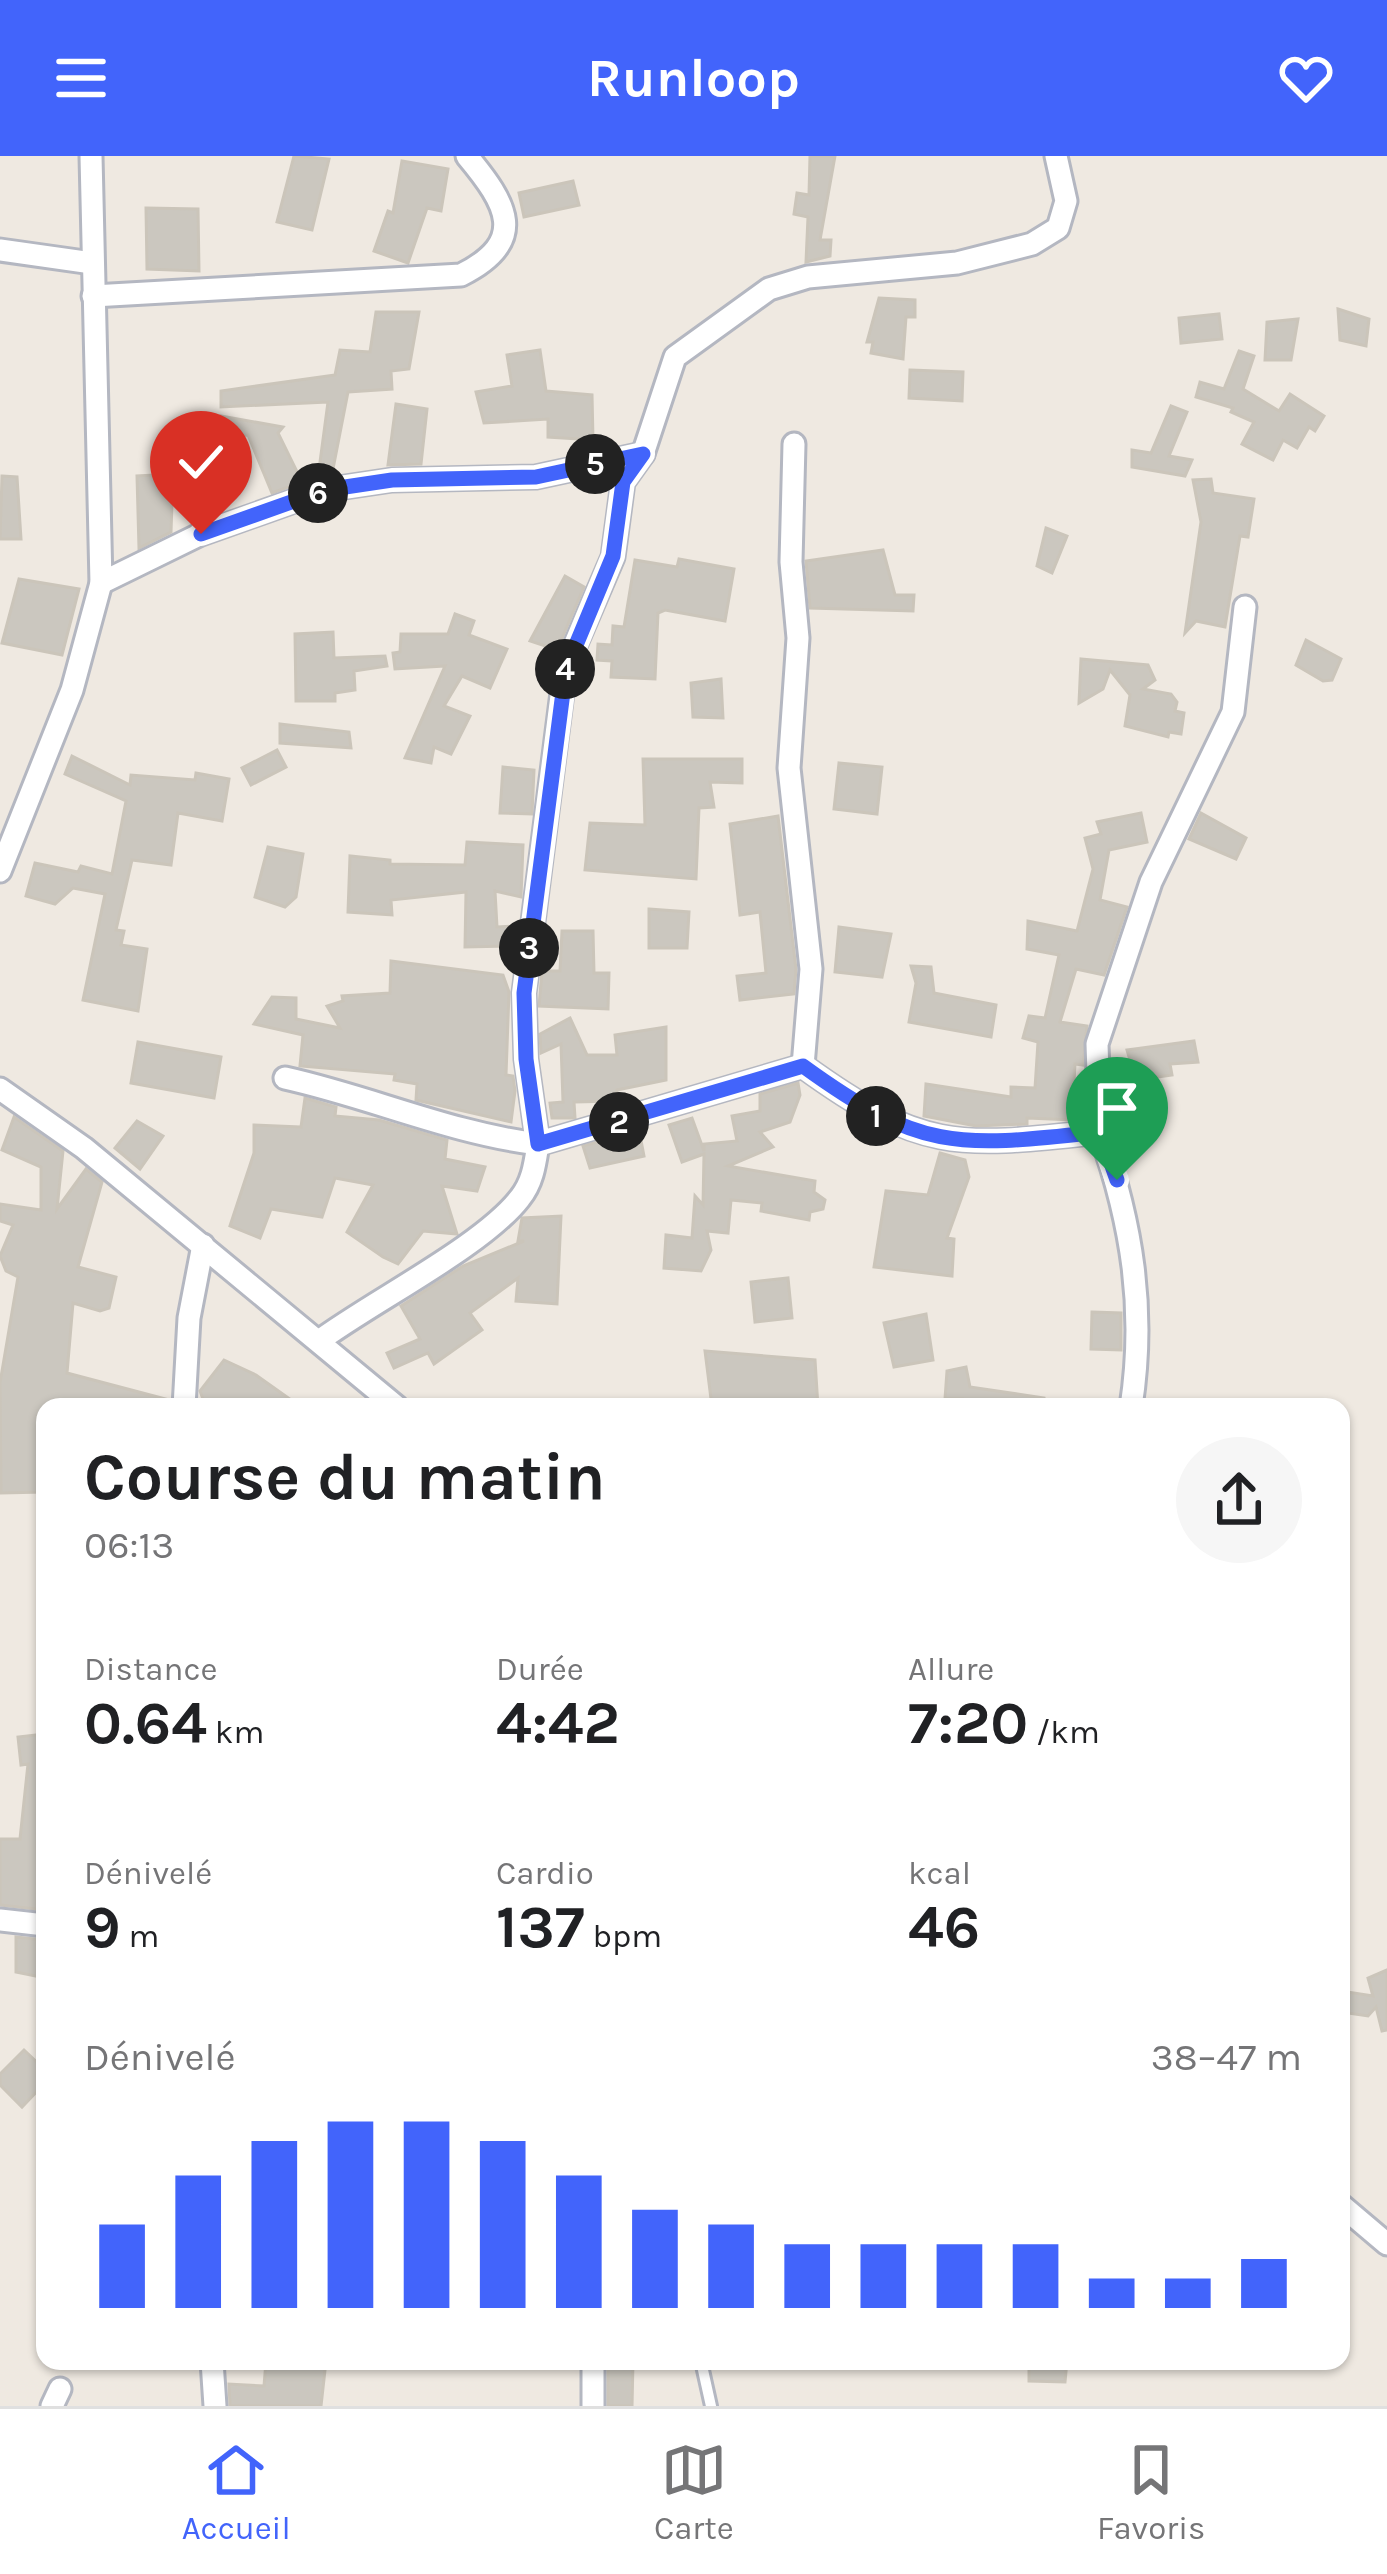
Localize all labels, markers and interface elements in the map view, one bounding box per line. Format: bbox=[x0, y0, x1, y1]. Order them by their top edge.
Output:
icon: menu bbox=[48, 45, 114, 111]
icon: heart bbox=[1273, 45, 1339, 111]
text: Runloop bbox=[587, 46, 800, 110]
pin bbox=[150, 411, 252, 534]
icon: check bbox=[168, 429, 234, 495]
pin: 5 bbox=[565, 434, 625, 494]
text: 5 bbox=[585, 445, 605, 483]
pin: 6 bbox=[288, 463, 348, 523]
text: 6 bbox=[308, 474, 328, 512]
pin: 4 bbox=[535, 639, 595, 699]
text: 4 bbox=[555, 650, 575, 688]
pin: 3 bbox=[499, 918, 559, 978]
text: 3 bbox=[519, 929, 539, 967]
pin bbox=[1066, 1057, 1168, 1180]
icon: arrive bbox=[1084, 1075, 1150, 1141]
pin: 1 bbox=[846, 1086, 906, 1146]
pin: 2 bbox=[589, 1092, 649, 1152]
text: 1 bbox=[870, 1097, 882, 1135]
text: 2 bbox=[609, 1103, 629, 1141]
button: share bbox=[1176, 1437, 1302, 1563]
text: Course du matin bbox=[84, 1438, 606, 1516]
text: 06:13 bbox=[84, 1522, 174, 1568]
text: Distance bbox=[84, 1650, 217, 1688]
text: Durée bbox=[496, 1650, 584, 1688]
text: Allure bbox=[908, 1650, 994, 1688]
text: 0.64 bbox=[84, 1688, 207, 1758]
text: 4:42 bbox=[496, 1688, 620, 1758]
text: 7:20 bbox=[908, 1688, 1028, 1758]
text: km bbox=[207, 1713, 264, 1751]
text: /km bbox=[1028, 1713, 1100, 1751]
text: Dénivelé bbox=[84, 1854, 212, 1892]
text: Cardio bbox=[496, 1854, 594, 1892]
text: kcal bbox=[908, 1854, 971, 1892]
text: 9 bbox=[84, 1892, 121, 1962]
text: 137 bbox=[496, 1892, 585, 1962]
text: 46 bbox=[908, 1892, 980, 1962]
text: m bbox=[121, 1917, 159, 1955]
text: bpm bbox=[585, 1917, 662, 1955]
text: Dénivelé bbox=[84, 2034, 236, 2080]
text: 38–47 m bbox=[1151, 2034, 1302, 2080]
tab: Accueil bbox=[182, 2437, 291, 2547]
tab: Carte bbox=[654, 2437, 734, 2547]
tab: Favoris bbox=[1097, 2437, 1205, 2547]

